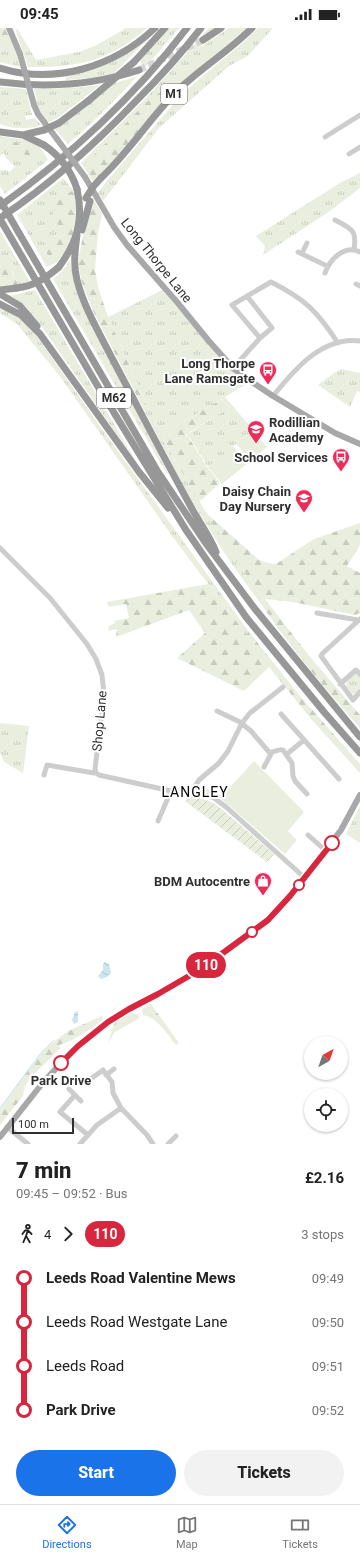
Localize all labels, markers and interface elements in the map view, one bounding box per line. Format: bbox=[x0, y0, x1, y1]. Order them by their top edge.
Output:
text: 09:45 bbox=[20, 5, 59, 23]
road number: M1 bbox=[161, 84, 187, 104]
street label: Long Thorpe Lane bbox=[118, 215, 195, 306]
place label: Long Thorpe Lane Ramsgate bbox=[164, 356, 255, 386]
bus stop icon: Long Thorpe Lane Ramsgate bbox=[258, 360, 278, 385]
road number: M62 bbox=[97, 388, 131, 408]
place label: Rodillian Academy bbox=[269, 415, 324, 445]
school or university icon: Rodillian Academy bbox=[246, 419, 266, 444]
bus stop icon: School Services bbox=[331, 447, 351, 472]
place label: School Services bbox=[234, 450, 328, 465]
place label: Daisy Chain Day Nursery bbox=[220, 484, 291, 514]
school or university icon: Daisy Chain Day Nursery bbox=[294, 488, 314, 513]
street label: Shop Lane bbox=[89, 690, 110, 752]
district label: LANGLEY bbox=[161, 784, 229, 800]
unlabelled marker bbox=[324, 835, 340, 851]
shop icon: BDM Autocentre bbox=[253, 871, 273, 896]
place label: BDM Autocentre bbox=[154, 874, 250, 889]
unlabelled marker bbox=[293, 879, 305, 891]
unlabelled marker bbox=[246, 926, 258, 938]
line badge: 110 bbox=[183, 952, 229, 978]
text: 110 bbox=[194, 957, 218, 973]
north arrow bbox=[304, 1036, 348, 1080]
map controls bbox=[304, 1036, 348, 1132]
marker: Park Drive bbox=[53, 1055, 69, 1071]
place label: Park Drive bbox=[31, 1073, 91, 1088]
button: locate bbox=[304, 1088, 348, 1132]
scale bar bbox=[12, 1116, 74, 1135]
text: 100 m bbox=[18, 1118, 49, 1131]
text: 7 min bbox=[16, 1158, 71, 1183]
text: £2.16 bbox=[305, 1169, 344, 1187]
text: 09:45 – 09:52 · Bus bbox=[16, 1186, 128, 1201]
icon: walk bbox=[16, 1223, 38, 1245]
icon: forward bbox=[57, 1223, 79, 1245]
text: 110 bbox=[93, 1226, 117, 1242]
text: 4 bbox=[44, 1227, 51, 1242]
text: 3 stops bbox=[301, 1227, 344, 1242]
text: Leeds Road Valentine Mews bbox=[46, 1269, 236, 1287]
text: 09:49 bbox=[312, 1271, 344, 1286]
text: Leeds Road Westgate Lane bbox=[46, 1313, 227, 1331]
text: 09:50 bbox=[312, 1315, 344, 1330]
text: Leeds Road bbox=[46, 1357, 124, 1375]
text: 09:51 bbox=[312, 1359, 344, 1374]
text: Park Drive bbox=[46, 1401, 116, 1419]
text: 09:52 bbox=[312, 1403, 344, 1418]
button: Start bbox=[16, 1450, 176, 1496]
button: Tickets bbox=[184, 1450, 344, 1496]
tab: Directions bbox=[42, 1514, 92, 1551]
tab: Map bbox=[176, 1514, 198, 1551]
tab: Tickets bbox=[282, 1514, 318, 1551]

